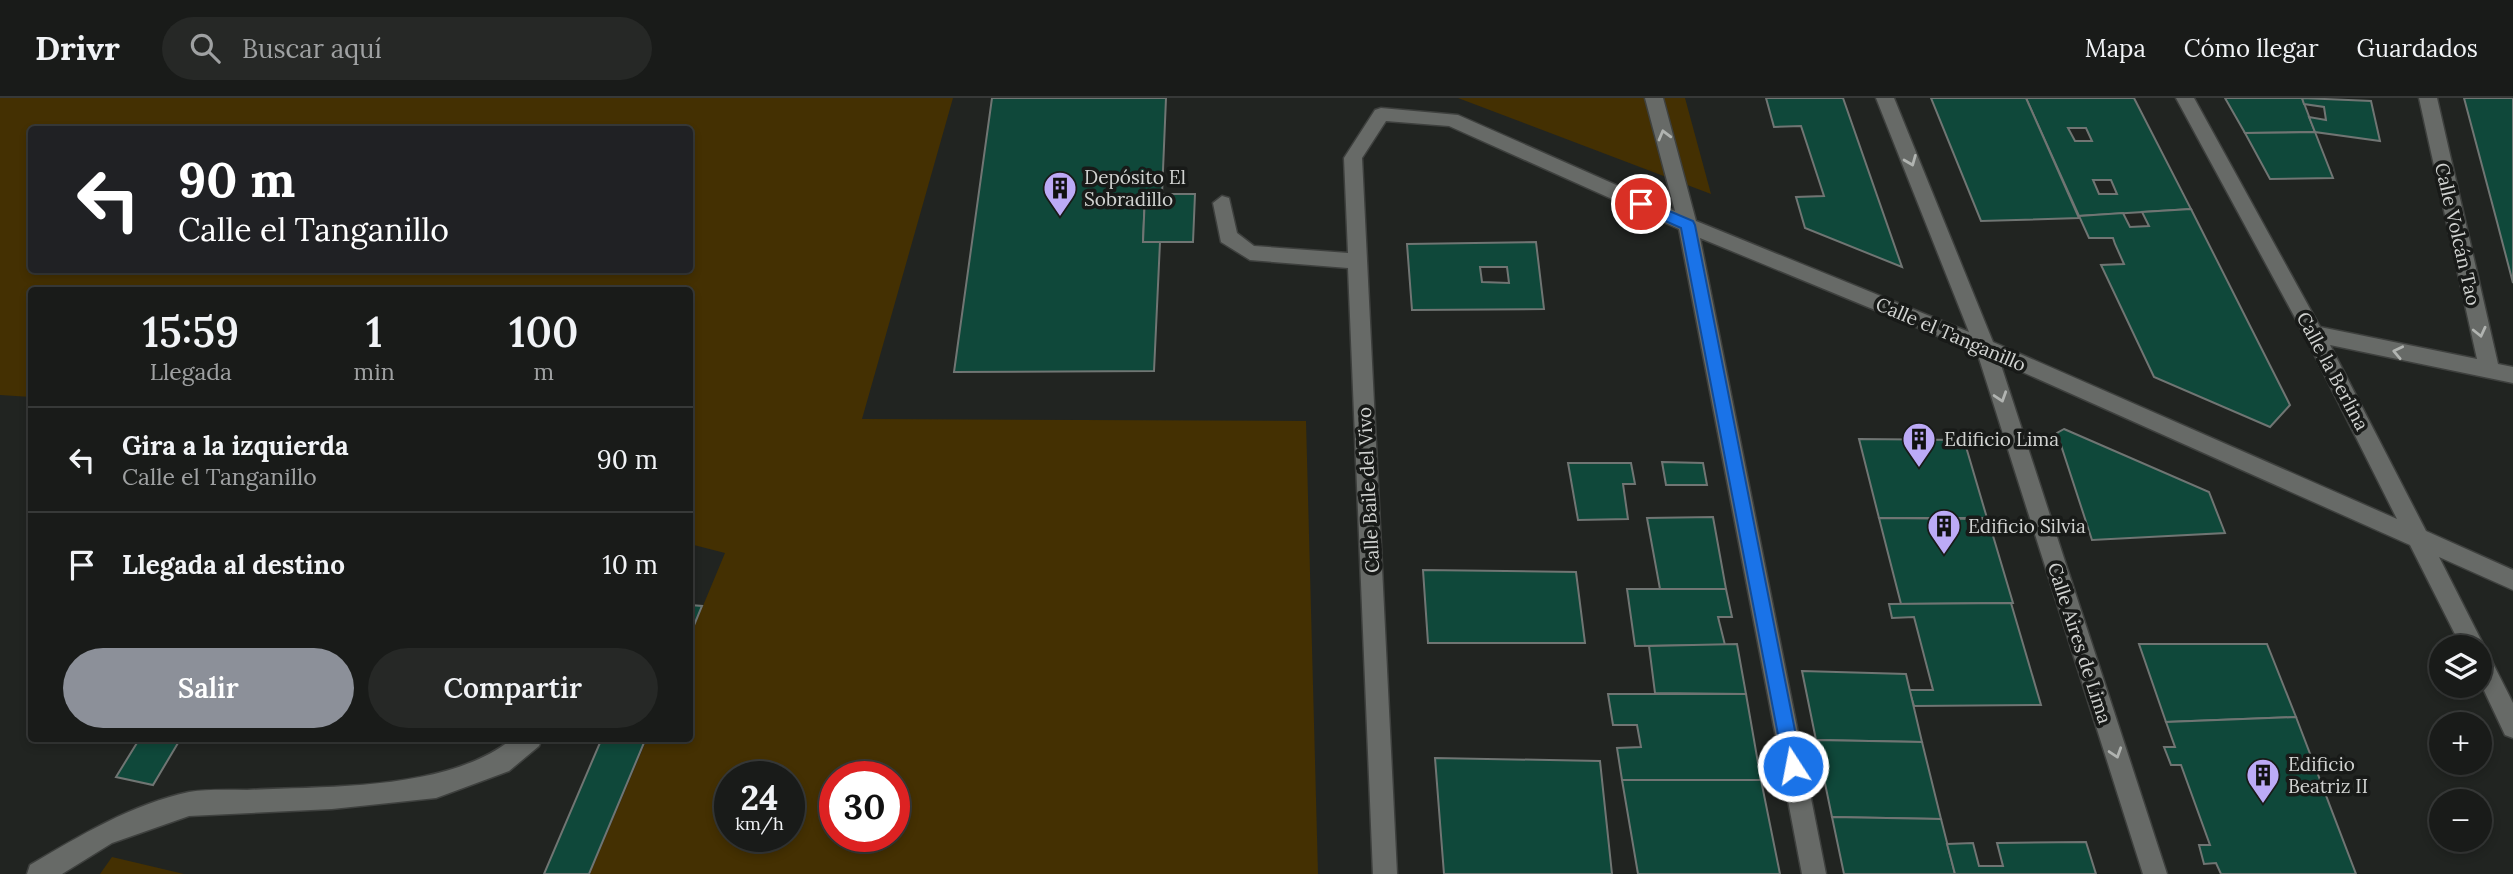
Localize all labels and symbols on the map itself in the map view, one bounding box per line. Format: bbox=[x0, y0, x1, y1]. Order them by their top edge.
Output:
one-way arrow bbox=[1658, 129, 1672, 141]
one-way arrow bbox=[1902, 155, 1916, 167]
street label: Calle Volcán Tao bbox=[2430, 160, 2486, 308]
place label: Depósito El Sobradillo bbox=[1084, 165, 1186, 211]
building icon: Depósito El Sobradillo bbox=[1041, 169, 1079, 218]
pin bbox=[1611, 174, 1671, 234]
street label: Calle el Tanganillo bbox=[1872, 292, 2030, 376]
street label: Calle la Berlina bbox=[2292, 308, 2374, 435]
one-way arrow bbox=[2472, 326, 2487, 338]
one-way arrow bbox=[2392, 345, 2404, 360]
one-way arrow bbox=[1992, 390, 2007, 402]
street label: Calle Baile del Vivo bbox=[1352, 406, 1384, 574]
building icon: Edificio Lima bbox=[1900, 420, 1938, 469]
place label: Edificio Lima bbox=[1944, 427, 2059, 451]
building icon: Edificio Silvia bbox=[1925, 507, 1963, 556]
place label: Edificio Silvia bbox=[1968, 514, 2086, 538]
street label: Calle Aires de Lima bbox=[2043, 559, 2117, 727]
position arrow bbox=[1756, 729, 1830, 803]
one-way arrow bbox=[2107, 747, 2122, 759]
place label: Edificio Beatriz II bbox=[2288, 752, 2368, 798]
building icon: Edificio Beatriz II bbox=[2244, 756, 2282, 805]
speed limit sign: 30 bbox=[819, 761, 910, 852]

